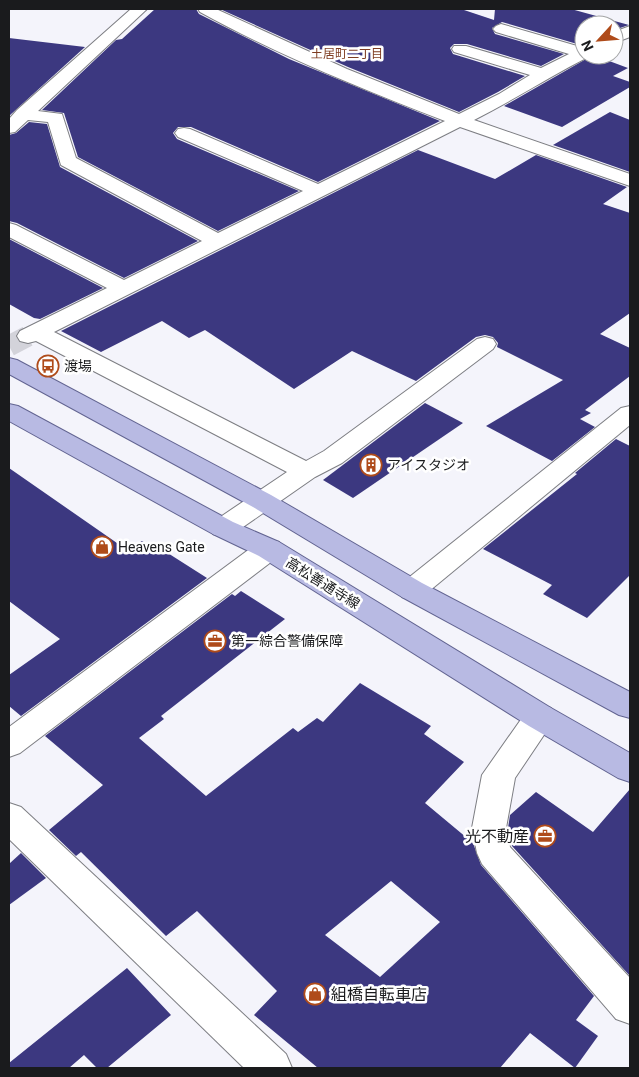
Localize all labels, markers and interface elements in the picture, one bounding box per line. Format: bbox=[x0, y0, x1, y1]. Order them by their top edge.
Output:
north arrow bbox=[574, 15, 624, 65]
text: N bbox=[578, 38, 597, 54]
district label: 土居町二丁目 bbox=[311, 47, 383, 61]
bus stop icon: 渡場 bbox=[36, 354, 60, 378]
place label: 渡場 bbox=[64, 358, 92, 374]
building icon: アイスタジオ bbox=[359, 453, 383, 477]
place label: アイスタジオ bbox=[387, 457, 470, 473]
shop icon: Heavens Gate bbox=[90, 535, 114, 559]
place label: Heavens Gate bbox=[118, 539, 205, 555]
street label: 高松善通寺線 bbox=[283, 554, 363, 612]
office icon: 第一綜合警備保障 bbox=[203, 629, 227, 653]
place label: 第一綜合警備保障 bbox=[231, 633, 343, 649]
office icon: 光不動産 bbox=[533, 824, 557, 848]
place label: 光不動産 bbox=[465, 827, 529, 846]
shop icon: 組橋自転車店 bbox=[303, 982, 327, 1006]
place label: 組橋自転車店 bbox=[331, 985, 427, 1004]

